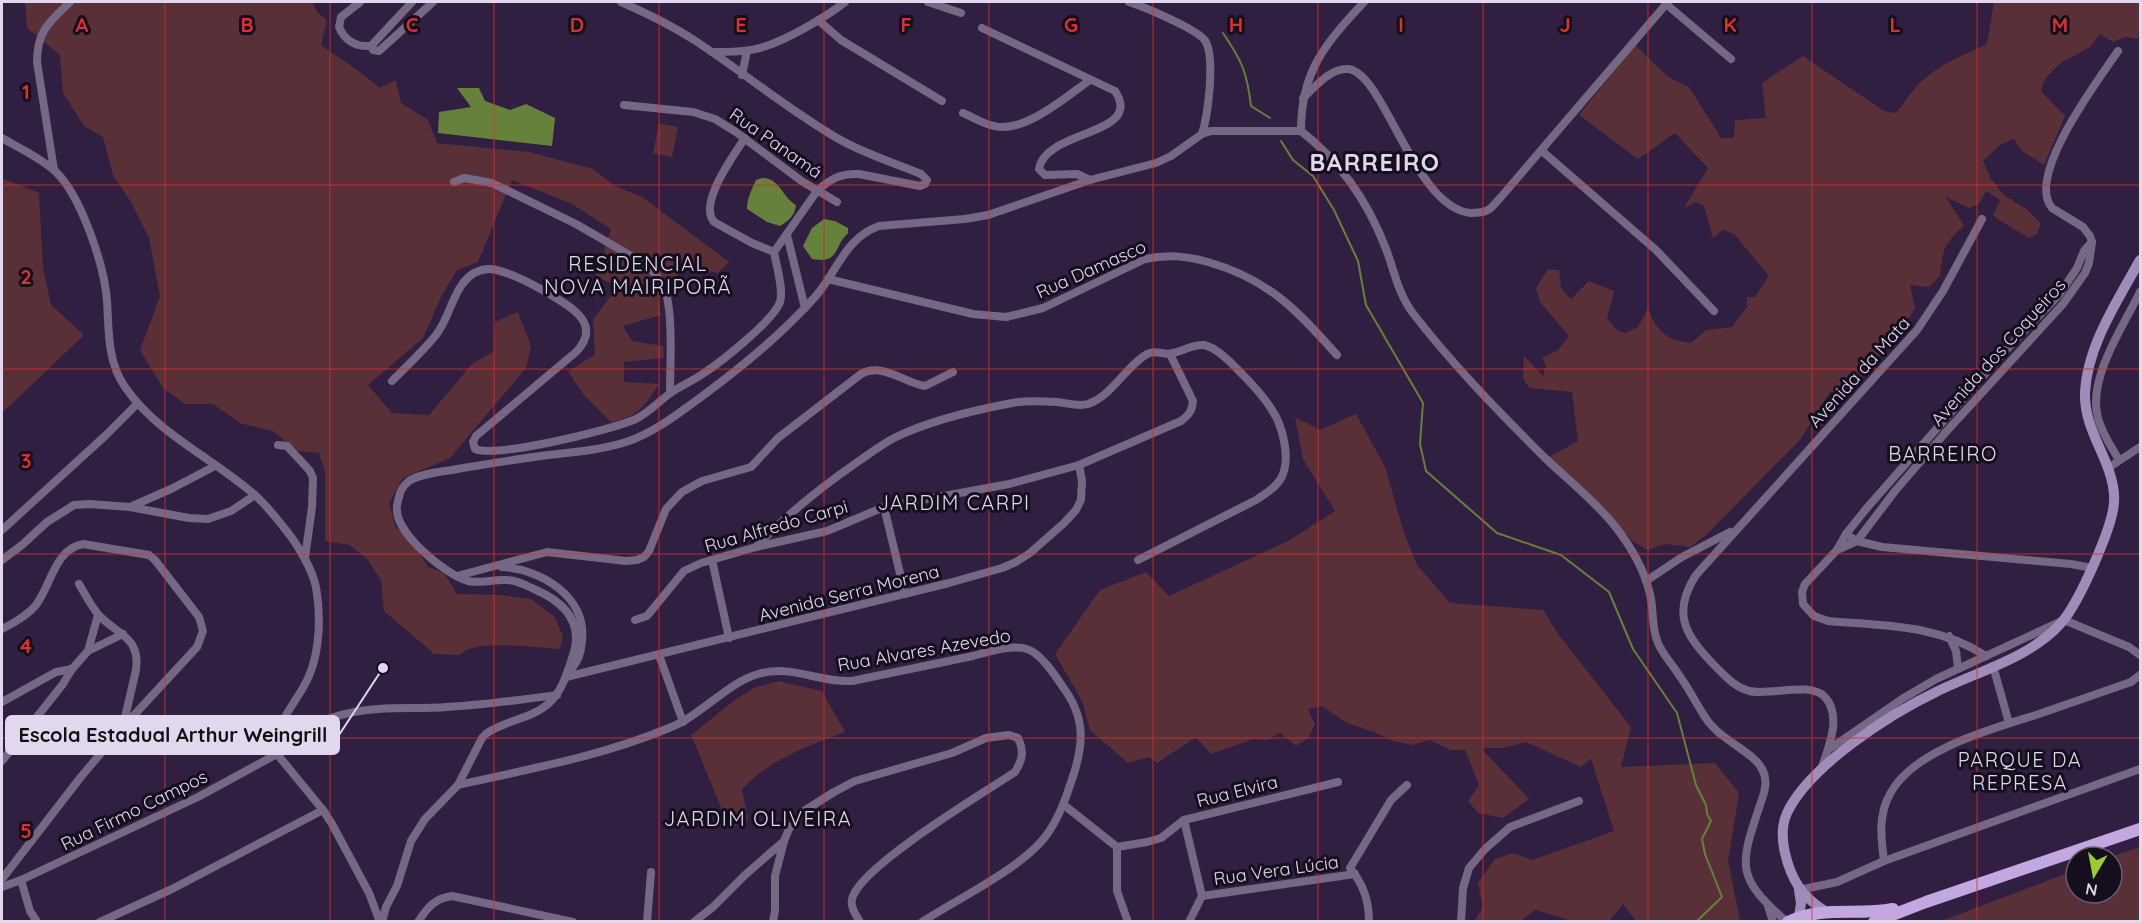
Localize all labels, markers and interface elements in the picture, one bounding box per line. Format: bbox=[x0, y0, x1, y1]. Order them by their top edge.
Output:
text: A bbox=[76, 12, 89, 37]
text: B bbox=[240, 12, 254, 37]
text: C bbox=[406, 12, 419, 37]
text: D bbox=[570, 12, 584, 37]
text: E bbox=[735, 12, 747, 37]
text: F bbox=[900, 12, 912, 37]
text: G bbox=[1064, 12, 1078, 37]
text: H bbox=[1229, 12, 1243, 37]
text: I bbox=[1398, 12, 1404, 37]
text: J bbox=[1559, 12, 1571, 37]
text: K bbox=[1723, 12, 1737, 37]
text: L bbox=[1889, 12, 1901, 37]
text: M bbox=[2052, 12, 2068, 37]
text: 1 bbox=[22, 79, 30, 104]
street label: Rua Panamá bbox=[725, 103, 827, 183]
district label: BARREIRO bbox=[1310, 147, 1440, 177]
street label: Rua Damasco bbox=[1033, 235, 1149, 303]
district label: RESIDENCIAL NOVA MAIRIPORÃ bbox=[544, 251, 732, 299]
text: 2 bbox=[20, 264, 32, 289]
street label: Avenida dos Coqueiros bbox=[1926, 274, 2070, 430]
street label: Avenida da Mata bbox=[1803, 312, 1915, 432]
district label: BARREIRO bbox=[1888, 441, 1998, 466]
text: 3 bbox=[21, 448, 31, 473]
district label: JARDIM CARPI bbox=[877, 490, 1031, 515]
street label: Rua Alfredo Carpi bbox=[702, 495, 850, 557]
street label: Avenida Serra Morena bbox=[756, 559, 942, 627]
street label: Rua Alvares Azevedo bbox=[836, 623, 1012, 677]
text: 4 bbox=[20, 633, 32, 658]
callout: Escola Estadual Arthur Weingrill bbox=[6, 716, 339, 754]
text: Escola Estadual Arthur Weingrill bbox=[19, 722, 327, 747]
district label: PARQUE DA REPRESA bbox=[1958, 747, 2082, 795]
street label: Rua Firmo Campos bbox=[57, 765, 211, 855]
street label: Rua Elvira bbox=[1194, 770, 1280, 812]
district label: JARDIM OLIVEIRA bbox=[664, 806, 852, 831]
text: 5 bbox=[20, 818, 32, 843]
north arrow bbox=[2064, 845, 2124, 905]
street label: Rua Vera Lúcia bbox=[1212, 850, 1340, 890]
text: N bbox=[2084, 879, 2099, 901]

